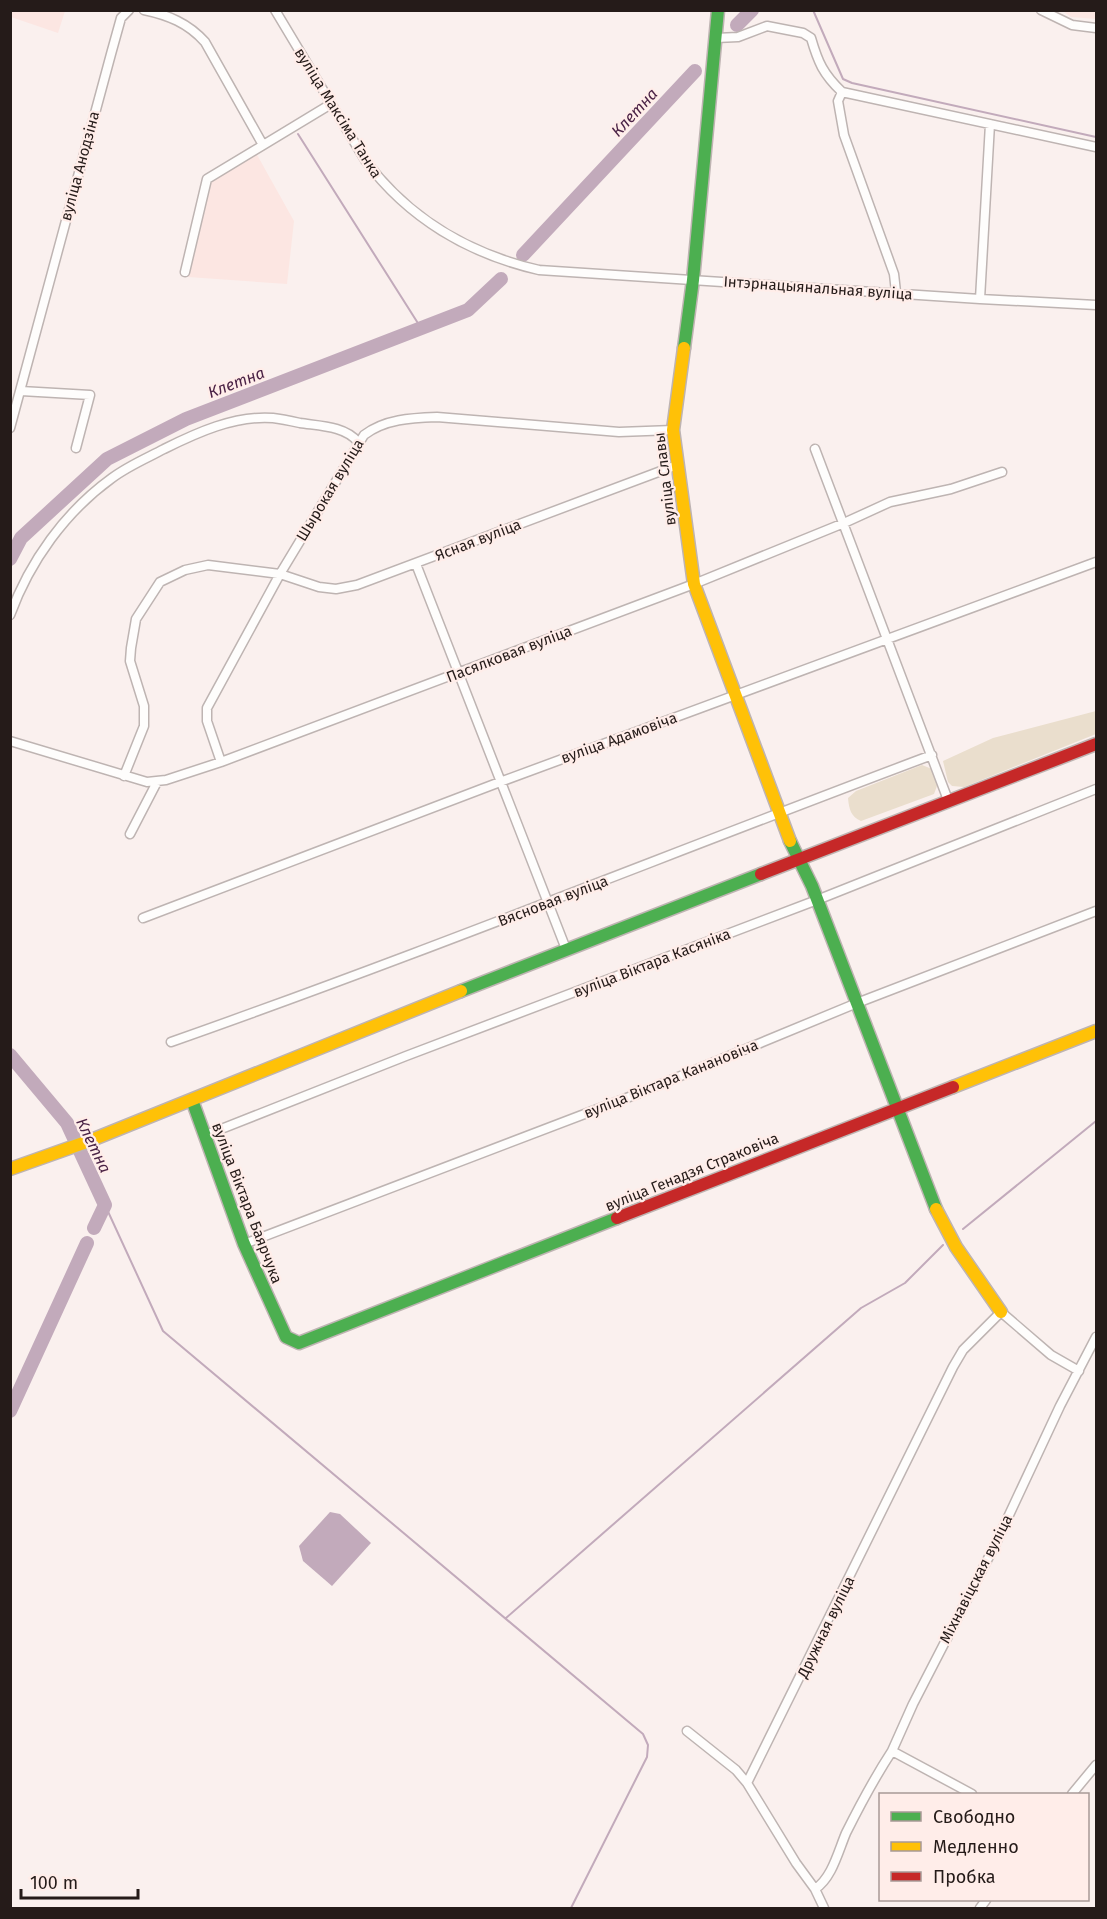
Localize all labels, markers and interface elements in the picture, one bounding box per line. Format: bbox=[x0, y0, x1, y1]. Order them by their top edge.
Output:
street label: вуліца Максіма Танка bbox=[291, 45, 385, 181]
water label: Клетна bbox=[607, 84, 661, 140]
street label: вуліца Анодзіна bbox=[57, 109, 103, 223]
street label: Інтэрнацыянальная вуліца bbox=[723, 272, 913, 304]
water label: Клетна bbox=[205, 363, 267, 402]
street label: вуліца Славы bbox=[650, 431, 680, 527]
street label: Шырокая вуліца bbox=[292, 436, 368, 544]
street label: Ясная вуліца bbox=[432, 515, 524, 565]
street label: Пасялковая вуліца bbox=[444, 622, 574, 686]
street label: вуліца Адамовіча bbox=[558, 709, 680, 767]
street label: Вясновая вуліца bbox=[496, 872, 610, 930]
street label: вуліца Віктара Касяніка bbox=[571, 925, 733, 1001]
street label: вуліца Віктара Канановіча bbox=[581, 1036, 761, 1122]
water label: Клетна bbox=[72, 1115, 115, 1176]
street label: вуліца Віктара Баярчука bbox=[208, 1120, 286, 1286]
street label: вуліца Генадзя Страковіча bbox=[603, 1129, 781, 1215]
street label: Міхнавіцская вуліца bbox=[936, 1512, 1016, 1646]
street label: Дружная вуліца bbox=[793, 1573, 858, 1682]
legend bbox=[879, 1793, 1089, 1901]
text: Свободно bbox=[933, 1806, 1015, 1828]
text: Медленно bbox=[933, 1836, 1019, 1858]
scale bar bbox=[21, 1862, 138, 1900]
text: Пробка bbox=[933, 1866, 996, 1888]
text: 100 m bbox=[30, 1872, 78, 1894]

